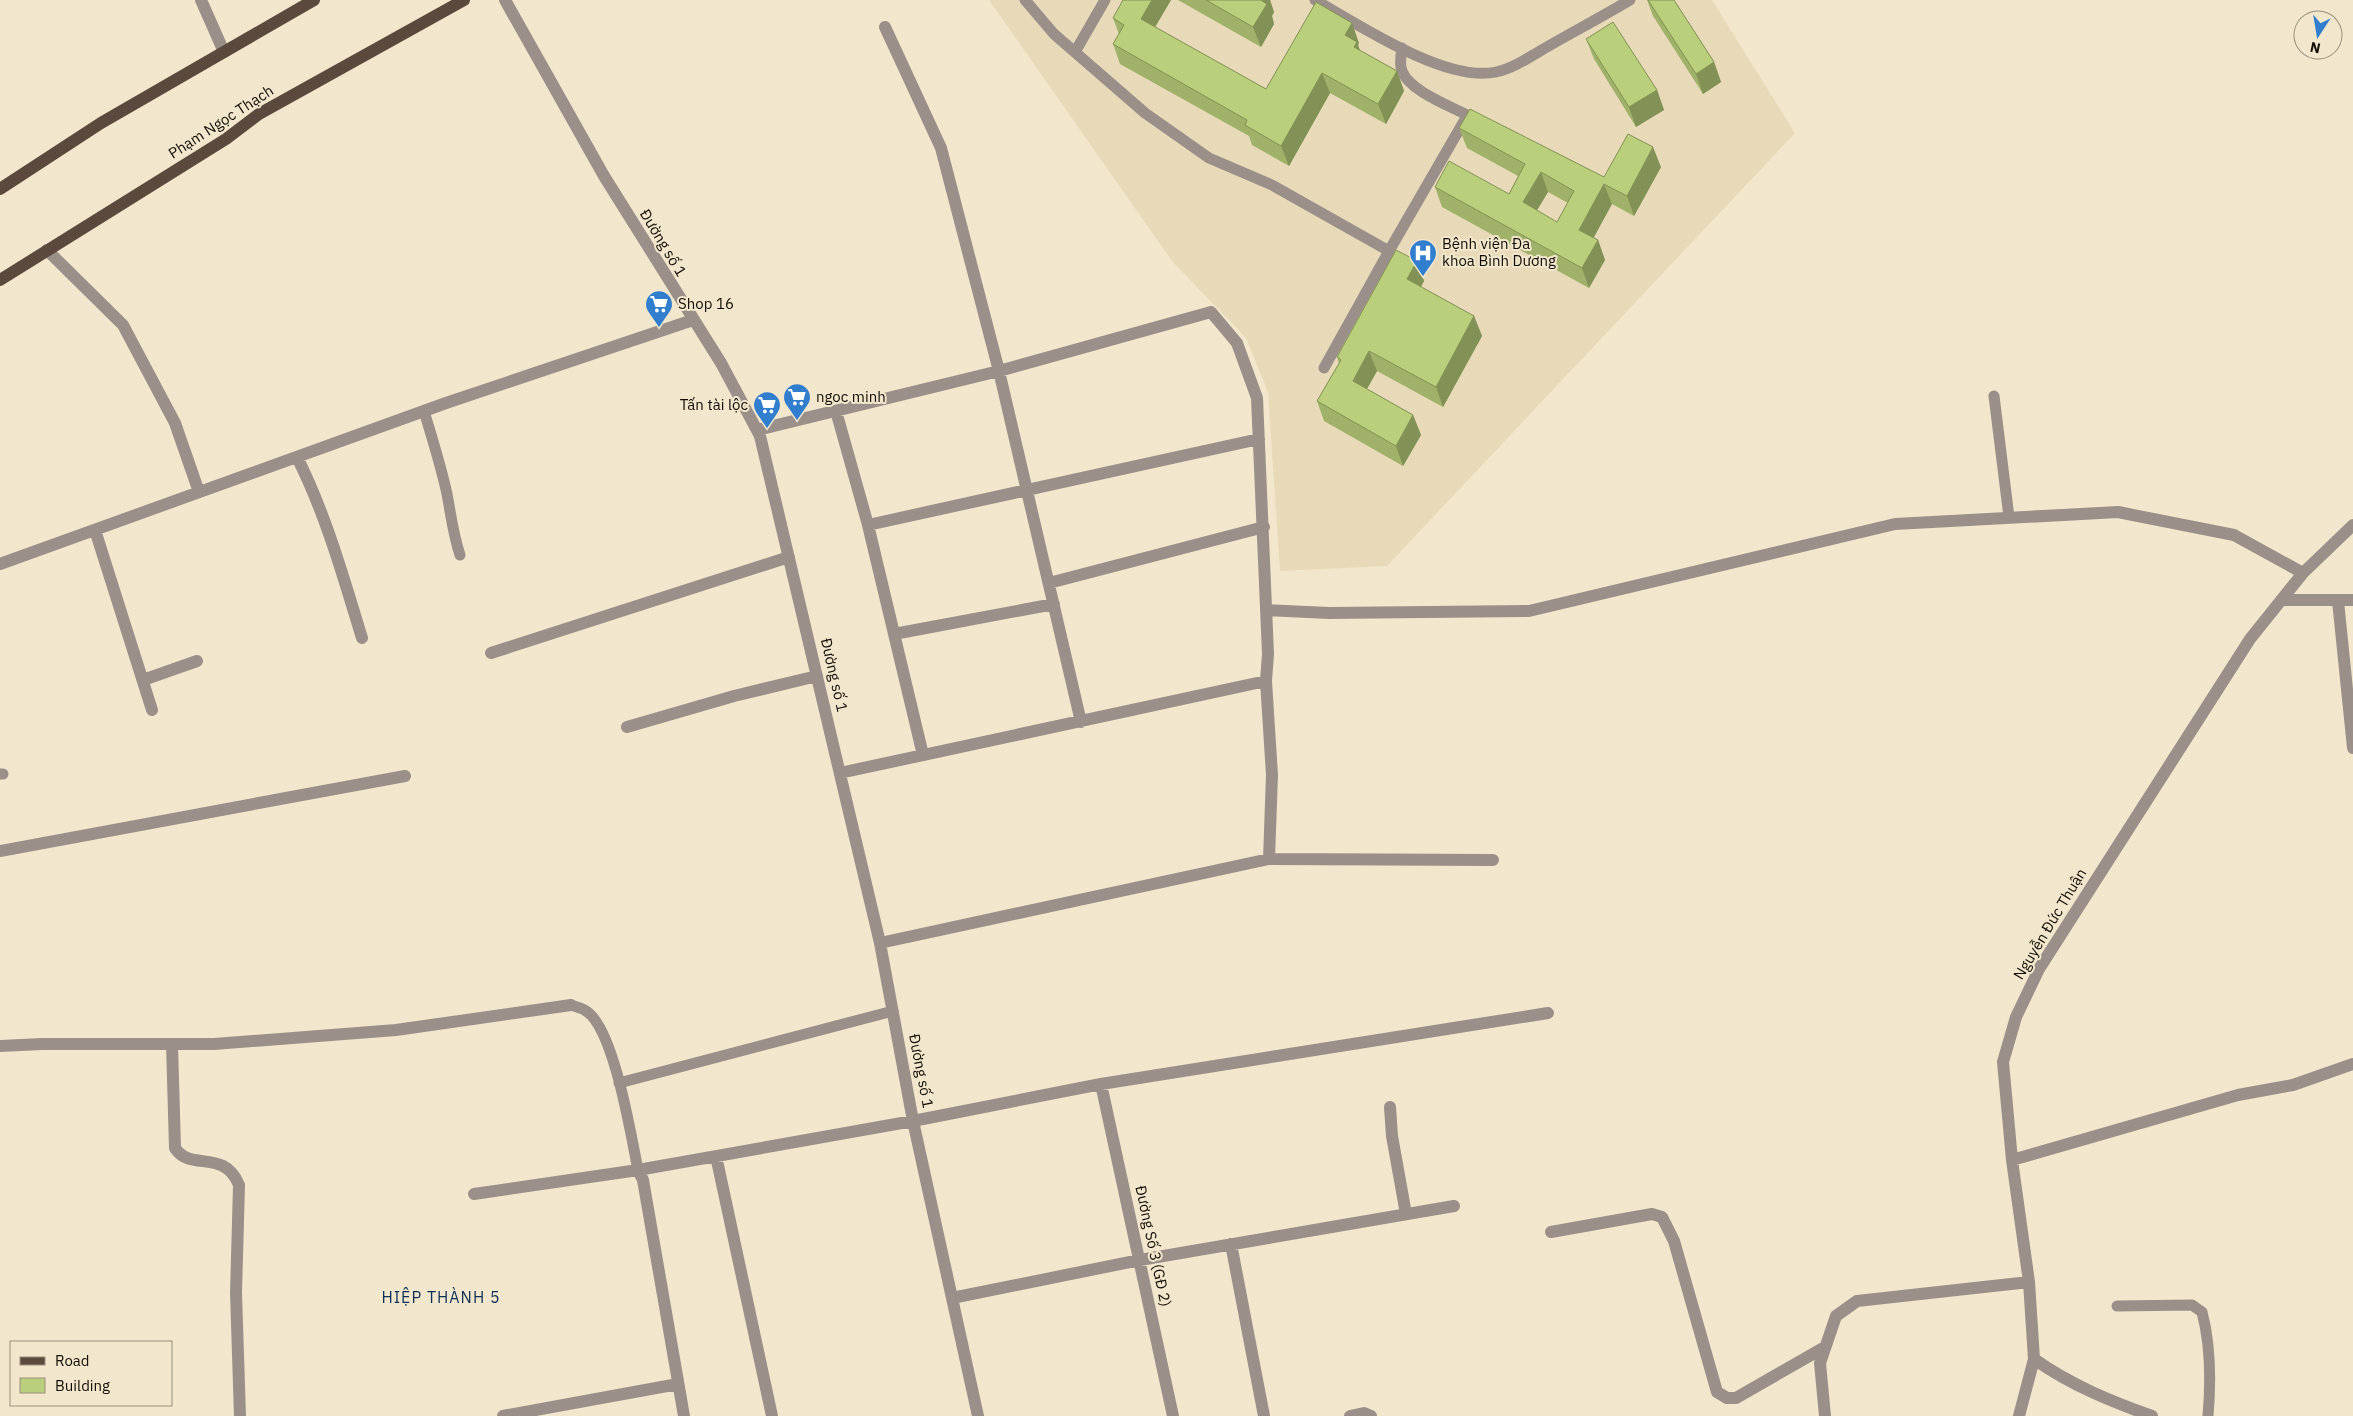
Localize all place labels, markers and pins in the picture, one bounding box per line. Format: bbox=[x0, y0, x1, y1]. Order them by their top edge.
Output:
place label: Bệnh viện Đa khoa Bình Dương bbox=[1442, 234, 1556, 270]
hospital icon: Bệnh viện Đa khoa Bình Dương bbox=[1408, 238, 1438, 277]
supermarket icon: Shop 16 bbox=[644, 289, 674, 328]
place label: Shop 16 bbox=[678, 294, 734, 313]
supermarket icon: ngoc minh bbox=[782, 382, 812, 421]
place label: ngoc minh bbox=[816, 387, 886, 406]
supermarket icon: Tấn tài lộc bbox=[752, 390, 782, 429]
place label: Tấn tài lộc bbox=[680, 395, 748, 414]

